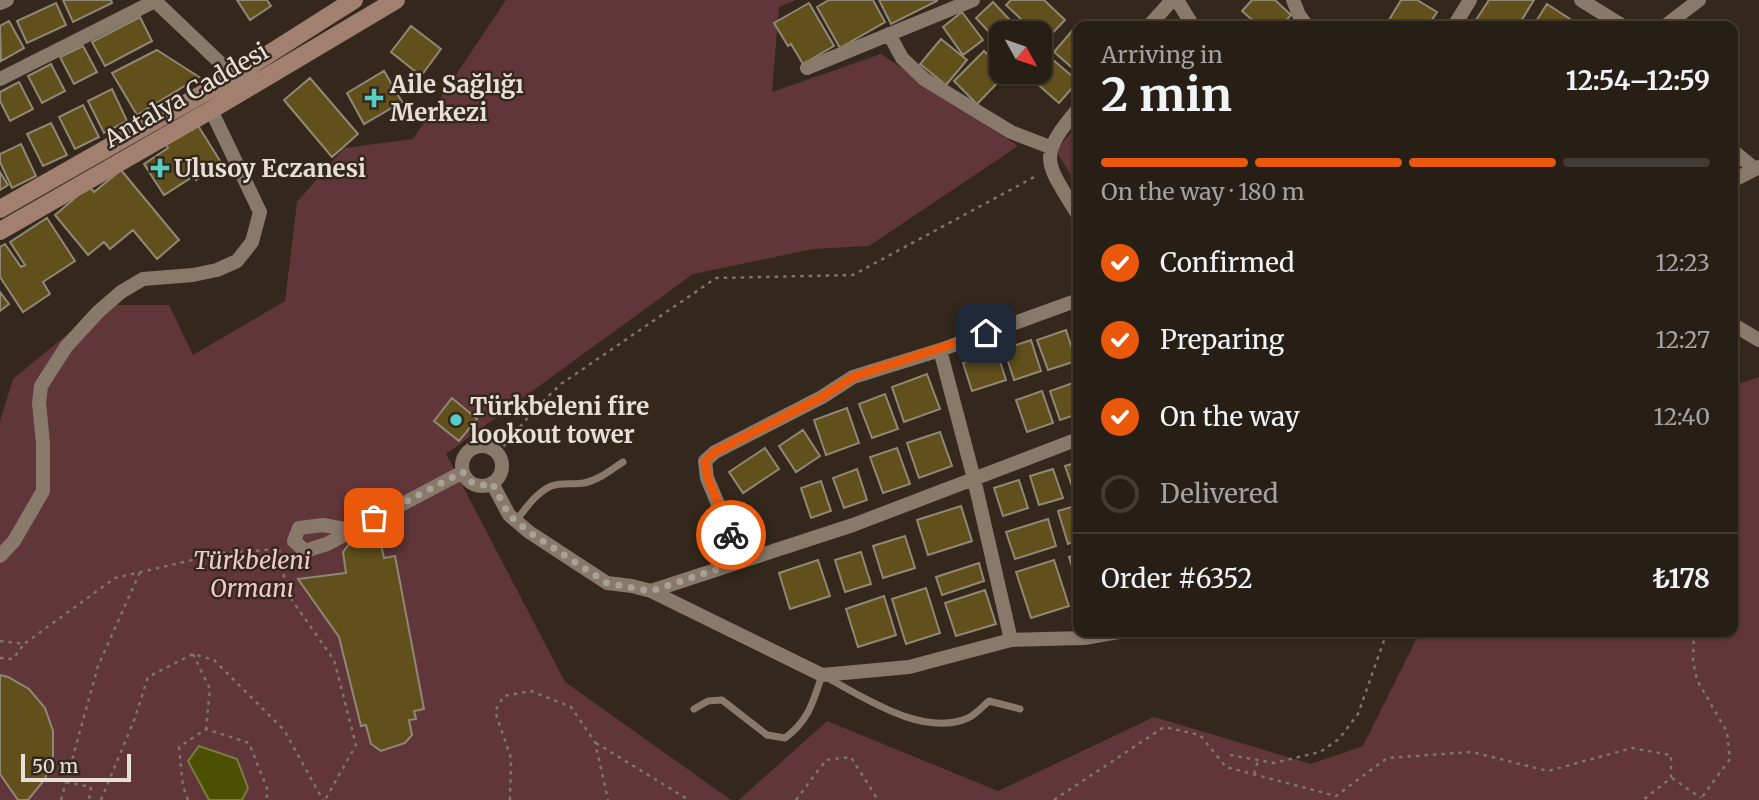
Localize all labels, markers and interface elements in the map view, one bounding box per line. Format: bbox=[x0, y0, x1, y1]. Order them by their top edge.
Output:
north arrow bbox=[989, 21, 1052, 84]
map controls bbox=[989, 21, 1052, 84]
street label: Antalya Caddesi bbox=[98, 35, 274, 155]
text: Arriving in bbox=[1101, 40, 1223, 69]
text: 12:54–12:59 bbox=[1566, 64, 1710, 97]
text: 2 min bbox=[1101, 66, 1232, 124]
place label: Aile Sağlığı Merkezi bbox=[389, 69, 524, 128]
marker: Aile Sağlığı Merkezi bbox=[364, 88, 384, 108]
place label: Ulusoy Eczanesi bbox=[174, 153, 366, 184]
marker: Ulusoy Eczanesi bbox=[152, 160, 168, 176]
text: On the way · 180 m bbox=[1101, 177, 1305, 206]
icon: check bbox=[1101, 244, 1139, 282]
text: Confirmed bbox=[1160, 246, 1295, 279]
text: 12:23 bbox=[1655, 248, 1710, 277]
pin bbox=[956, 303, 1016, 363]
icon: home bbox=[967, 314, 1005, 352]
icon: check bbox=[1101, 321, 1139, 359]
text: Preparing bbox=[1160, 323, 1284, 356]
text: 12:27 bbox=[1655, 325, 1710, 354]
place label: Türkbeleni fire lookout tower bbox=[470, 391, 649, 450]
icon: check bbox=[1101, 398, 1139, 436]
text: On the way bbox=[1160, 400, 1300, 433]
text: 12:40 bbox=[1654, 402, 1710, 431]
marker: Türkbeleni fire lookout tower bbox=[448, 412, 464, 428]
text: Delivered bbox=[1160, 477, 1279, 510]
pin bbox=[344, 488, 404, 548]
icon: bag bbox=[355, 499, 393, 537]
courier bbox=[696, 500, 766, 570]
icon: bike bbox=[712, 516, 750, 554]
park label: Türkbeleni Ormanı bbox=[193, 545, 311, 604]
text: Order #6352 bbox=[1101, 562, 1253, 595]
text: ₺178 bbox=[1652, 562, 1710, 595]
scale bar bbox=[21, 751, 131, 783]
text: 50 m bbox=[32, 754, 78, 778]

